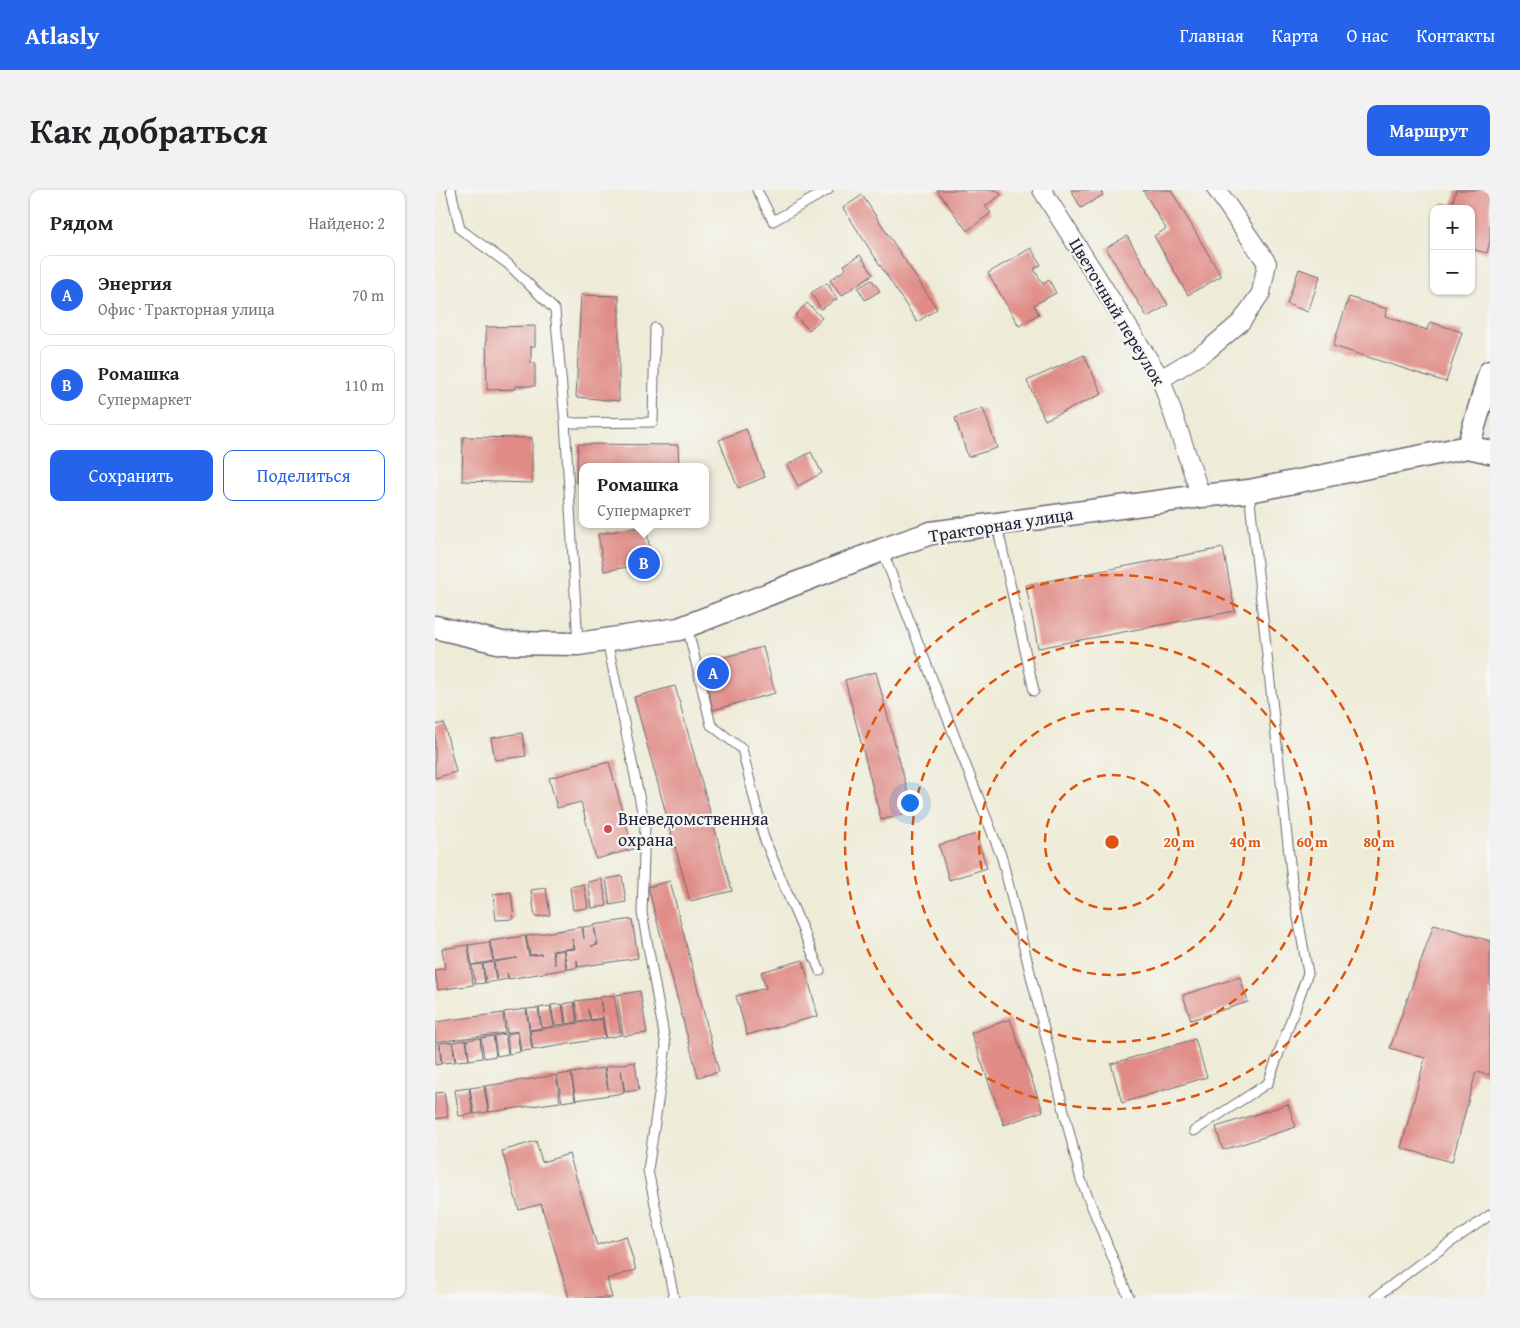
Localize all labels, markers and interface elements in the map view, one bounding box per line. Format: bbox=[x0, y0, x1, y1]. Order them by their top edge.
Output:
text: Atlasly bbox=[25, 18, 99, 53]
text: Главная bbox=[1180, 22, 1244, 49]
text: Карта bbox=[1272, 22, 1318, 49]
text: О нас bbox=[1346, 22, 1388, 49]
text: Контакты bbox=[1416, 22, 1495, 49]
text: Как добраться bbox=[30, 105, 268, 156]
button: Маршрут bbox=[1367, 105, 1490, 156]
map controls bbox=[1430, 205, 1475, 295]
button: + bbox=[1430, 205, 1475, 250]
text: Рядом bbox=[50, 207, 113, 238]
text: Найдено: 2 bbox=[308, 211, 385, 235]
street label: Цветочный переулок bbox=[1062, 233, 1173, 391]
button: − bbox=[1430, 250, 1475, 295]
text: Энергия bbox=[98, 269, 172, 297]
text: A bbox=[62, 283, 72, 307]
text: 70 m bbox=[352, 283, 384, 307]
text: Офис · Тракторная улица bbox=[98, 297, 275, 321]
text: Ромашка bbox=[98, 359, 179, 387]
text: B bbox=[62, 373, 72, 397]
text: 110 m bbox=[344, 373, 384, 397]
text: Супермаркет bbox=[98, 387, 191, 411]
button: Сохранить bbox=[50, 450, 213, 501]
button: Поделиться bbox=[223, 450, 385, 501]
popup bbox=[579, 463, 709, 528]
text: Ромашка bbox=[597, 470, 679, 498]
text: Супермаркет bbox=[597, 498, 691, 522]
street label: Тракторная улица bbox=[927, 500, 1076, 549]
pin: B bbox=[628, 544, 660, 582]
pin: A bbox=[697, 654, 729, 692]
your location bbox=[897, 790, 923, 816]
place label: Вневедомственняа охрана bbox=[618, 805, 769, 853]
marker: Вневедомственняа охрана bbox=[602, 823, 614, 835]
text: 20 m bbox=[1163, 831, 1195, 852]
text: 40 m bbox=[1229, 831, 1261, 852]
text: 60 m bbox=[1296, 831, 1328, 852]
text: 80 m bbox=[1363, 831, 1395, 852]
centre of rings bbox=[1103, 833, 1121, 851]

